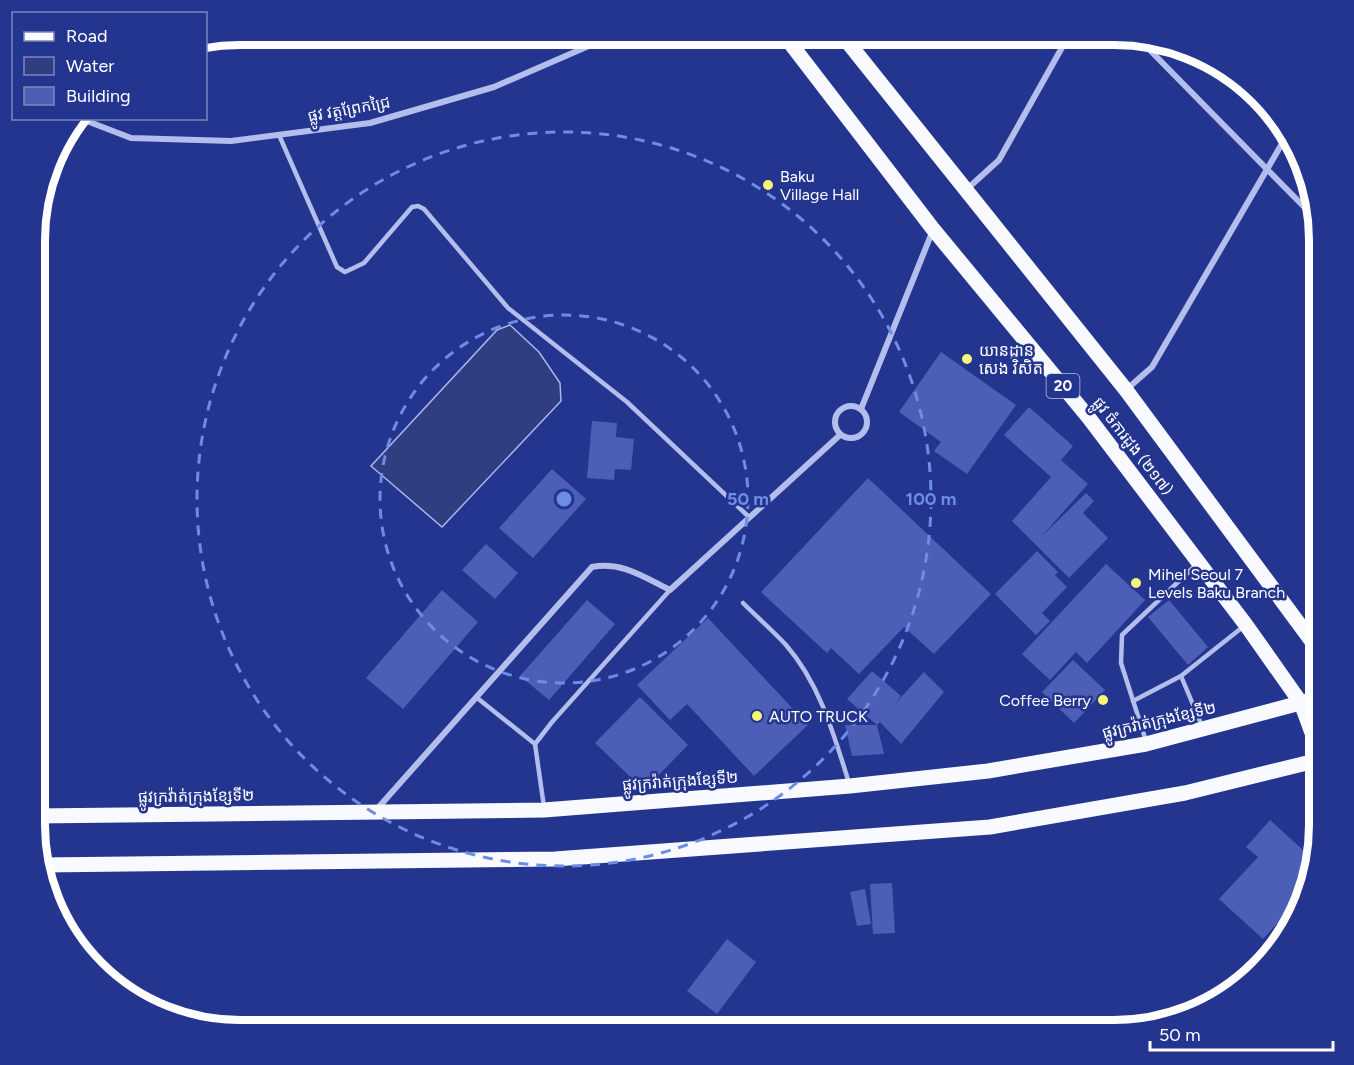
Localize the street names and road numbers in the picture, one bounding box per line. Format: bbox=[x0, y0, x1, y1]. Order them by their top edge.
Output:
street label: ផ្លូវ វត្តព្រែកជ្រៃ bbox=[306, 91, 393, 130]
road number: 20 bbox=[1046, 374, 1080, 398]
street label: ផ្លូវ ចំការដូង (២១៧) bbox=[1085, 393, 1177, 502]
street label: ផ្លូវក្រវ៉ាត់ក្រុងខ្សែទី២ bbox=[1100, 697, 1219, 747]
street label: ផ្លូវក្រវ៉ាត់ក្រុងខ្សែទី២ bbox=[621, 767, 739, 799]
street label: ផ្លូវក្រវ៉ាត់ក្រុងខ្សែទី២ bbox=[138, 785, 254, 811]

